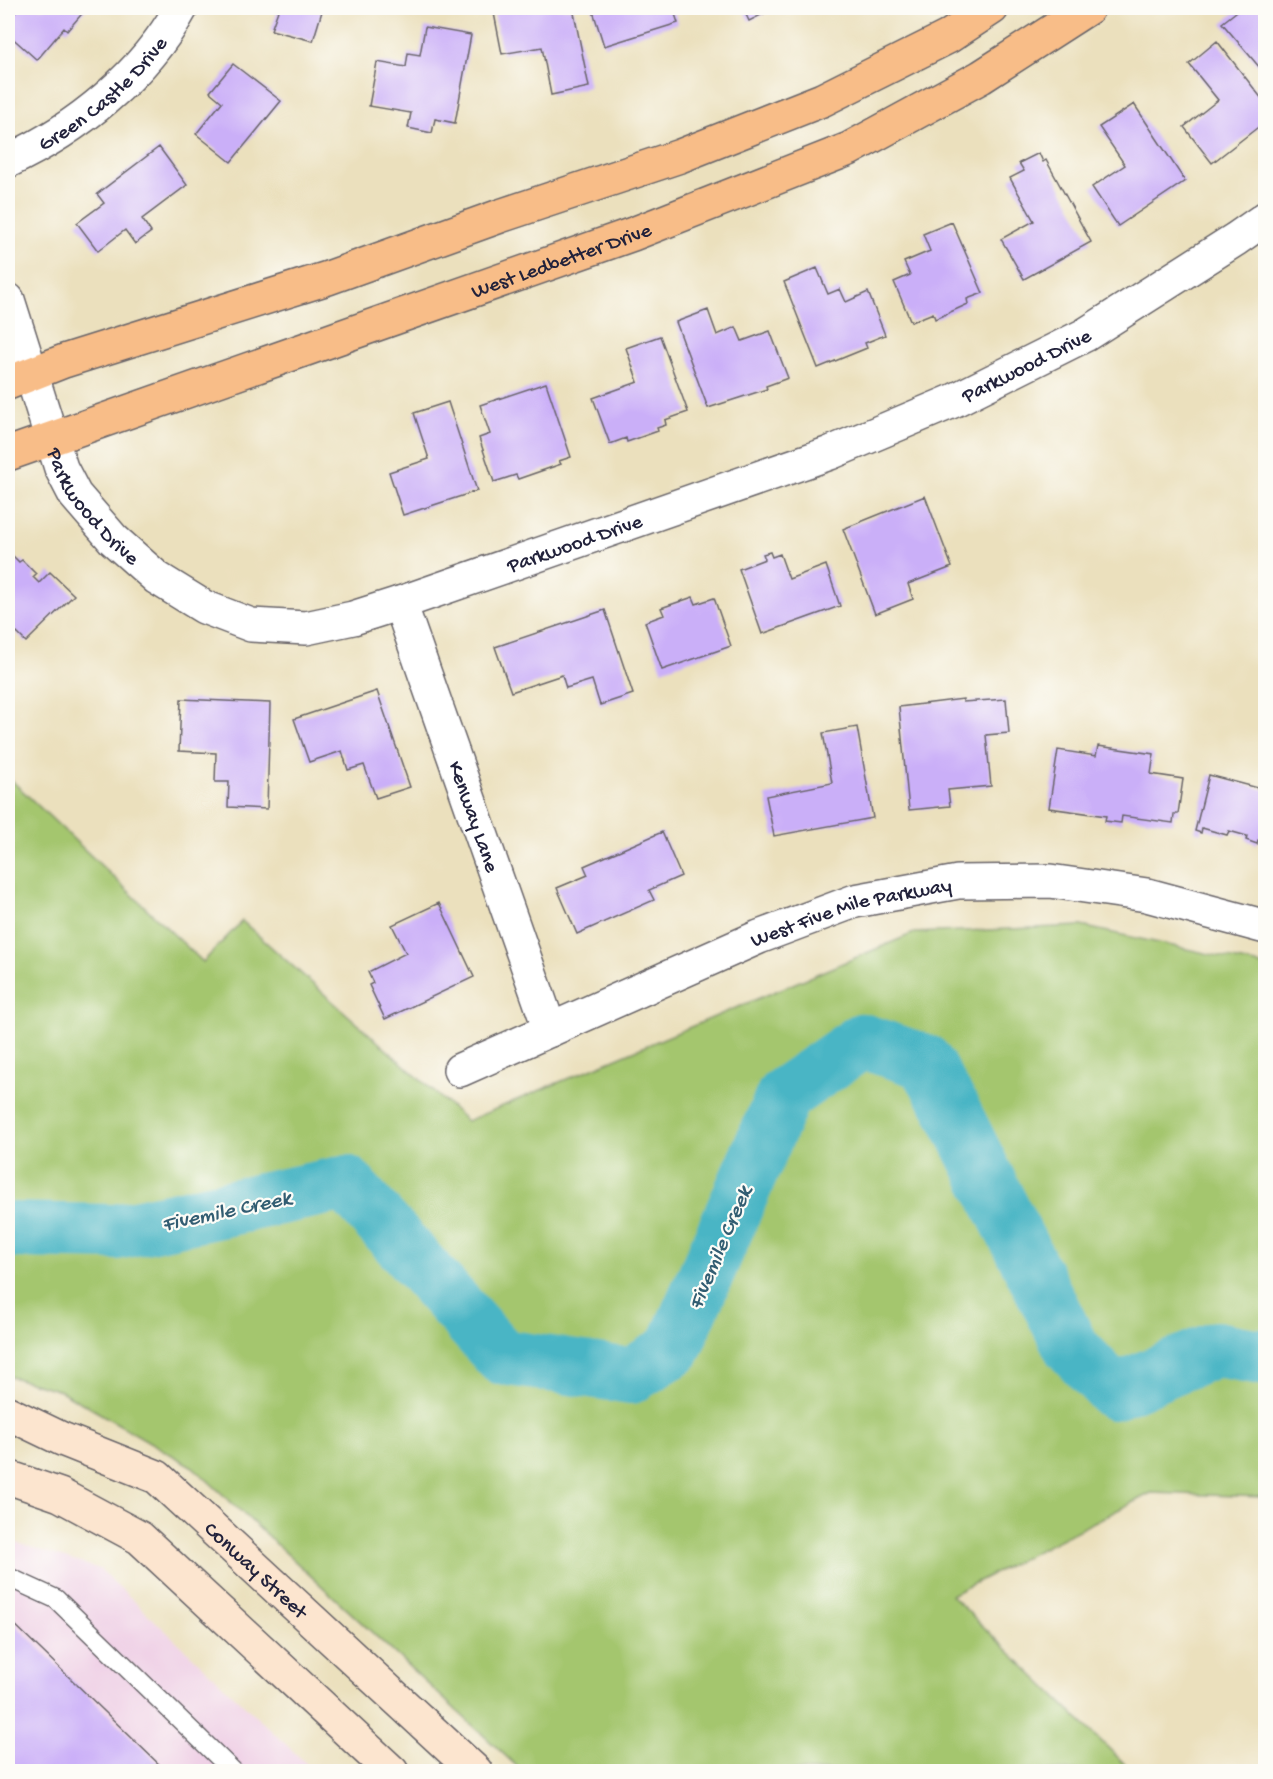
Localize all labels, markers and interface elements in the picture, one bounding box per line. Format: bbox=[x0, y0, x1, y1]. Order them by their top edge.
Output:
street label: Green Castle Drive bbox=[35, 32, 175, 159]
street label: West Ledbetter Drive bbox=[469, 219, 657, 306]
street label: Parkwood Drive bbox=[958, 324, 1097, 411]
street label: Parkwood Drive bbox=[39, 444, 144, 573]
street label: Parkwood Drive bbox=[504, 510, 647, 581]
street label: Kenway Lane bbox=[441, 759, 503, 877]
street label: West Five Mile Parkway bbox=[748, 874, 954, 955]
water label: Fivemile Creek bbox=[684, 1181, 760, 1314]
water label: Fivemile Creek bbox=[160, 1186, 296, 1239]
street label: Conway Street bbox=[197, 1518, 313, 1627]

